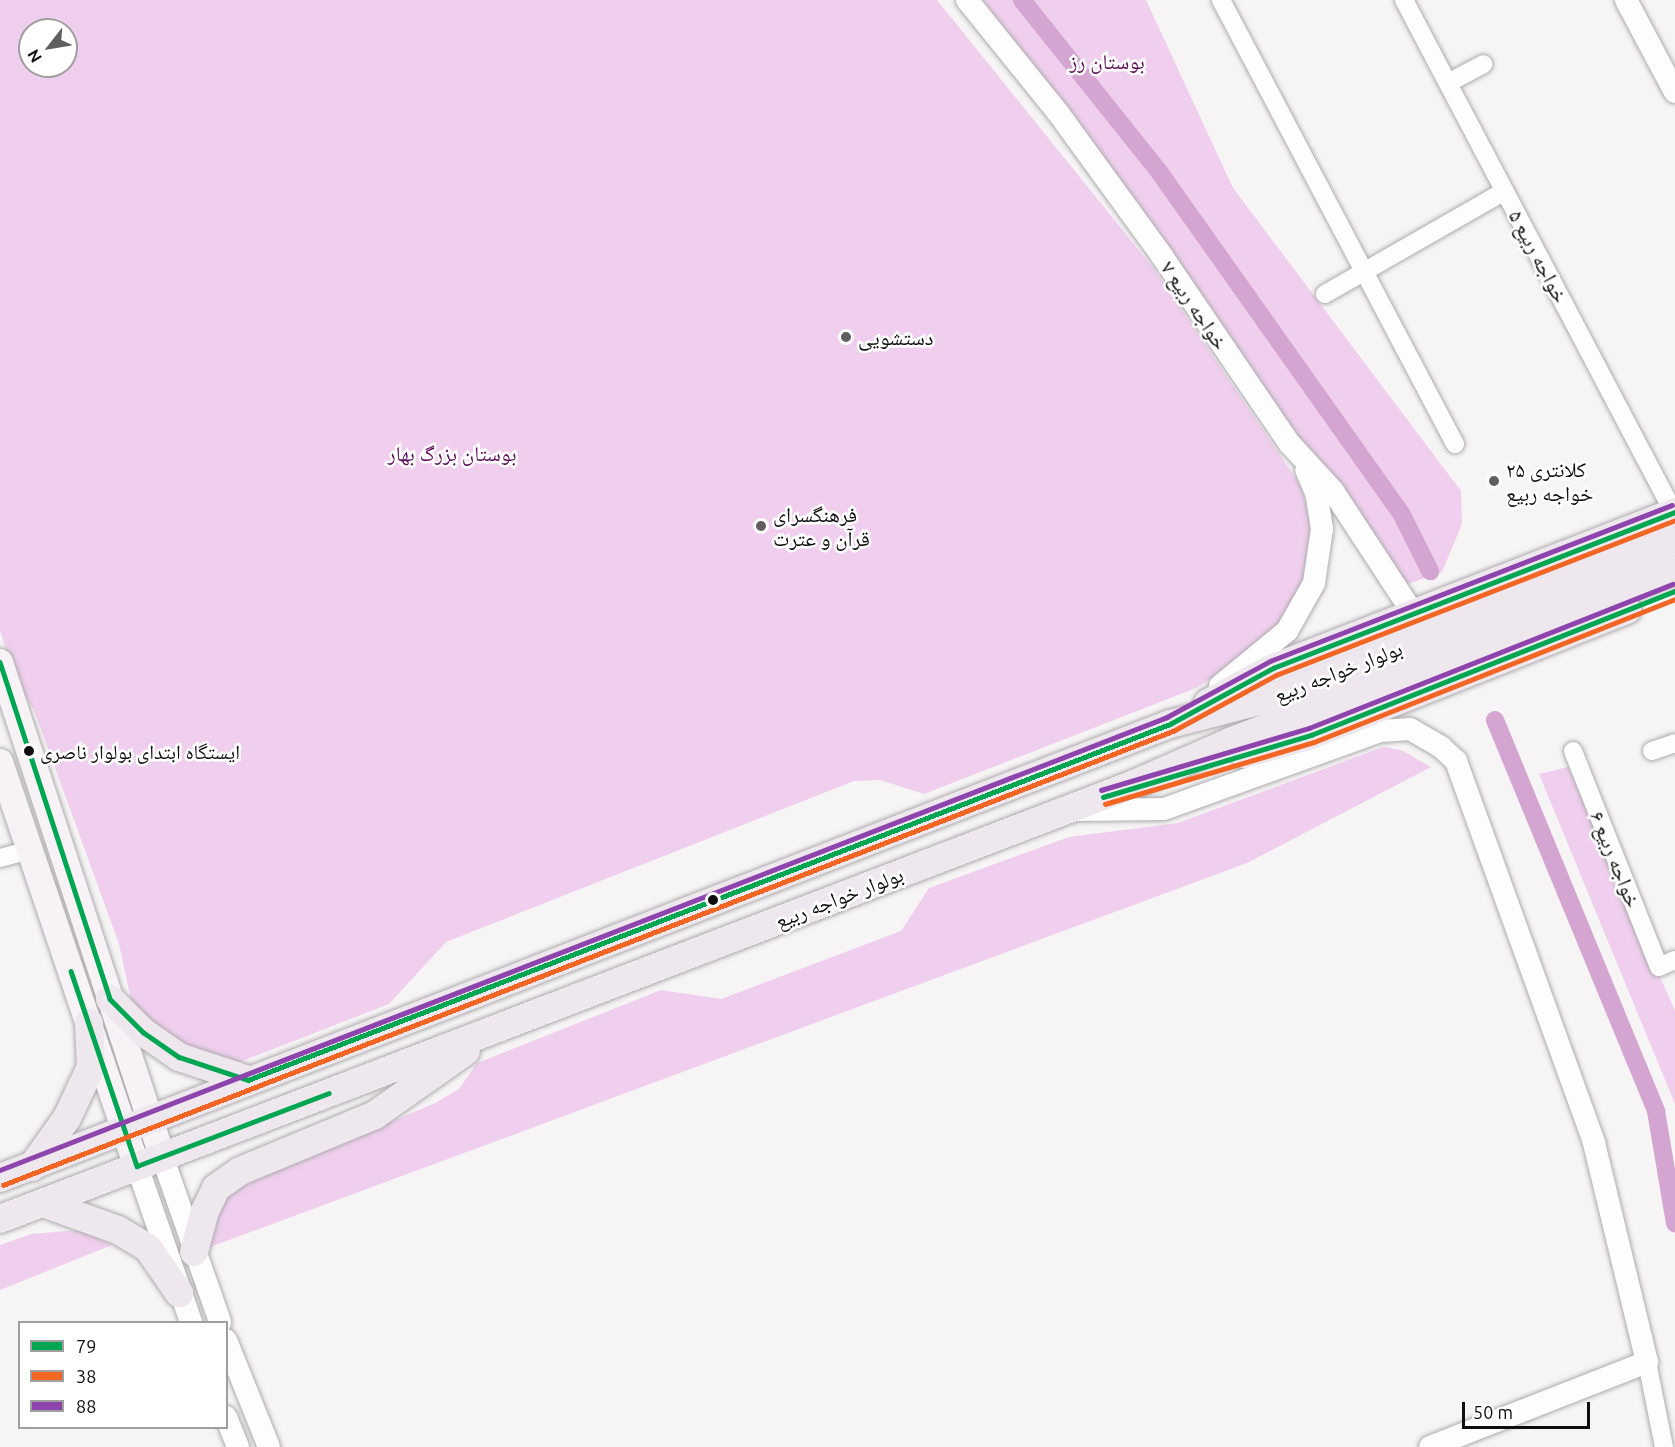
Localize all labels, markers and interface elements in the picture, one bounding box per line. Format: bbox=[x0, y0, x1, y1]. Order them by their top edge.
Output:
north arrow bbox=[18, 18, 78, 78]
text: N bbox=[23, 46, 45, 66]
park label: بوستان رز bbox=[1069, 48, 1145, 74]
street label: خواجه ربیع ۵ bbox=[1504, 205, 1574, 307]
street label: خواجه ربیع ۷ bbox=[1156, 256, 1234, 354]
place label: دستشویی bbox=[858, 324, 933, 350]
marker: دستشویی bbox=[839, 330, 853, 344]
park label: بوستان بزرگ بهار bbox=[388, 440, 516, 466]
place label: کلانتری ٢۵ خواجه ربیع bbox=[1506, 456, 1593, 506]
marker: کلانتری ٢۵ خواجه ربیع bbox=[1487, 474, 1501, 488]
place label: فرهنگسرای قرآن و عترت bbox=[773, 501, 870, 551]
marker: فرهنگسرای قرآن و عترت bbox=[754, 519, 768, 533]
street label: بولوار خواجه ربیع bbox=[1270, 635, 1406, 707]
place label: ایستگاه ابتدای بولوار ناصری bbox=[40, 739, 240, 763]
marker: ایستگاه ابتدای بولوار ناصری bbox=[23, 745, 35, 757]
street label: خواجه ربیع ۶ bbox=[1585, 807, 1647, 911]
street label: بولوار خواجه ربیع bbox=[771, 861, 907, 933]
unlabelled marker bbox=[707, 894, 719, 906]
legend bbox=[18, 1321, 228, 1429]
text: 79 bbox=[76, 1336, 96, 1356]
text: 38 bbox=[76, 1366, 96, 1386]
scale bar bbox=[1465, 1390, 1592, 1428]
text: 88 bbox=[76, 1396, 96, 1416]
text: 50 m bbox=[1473, 1402, 1513, 1422]

